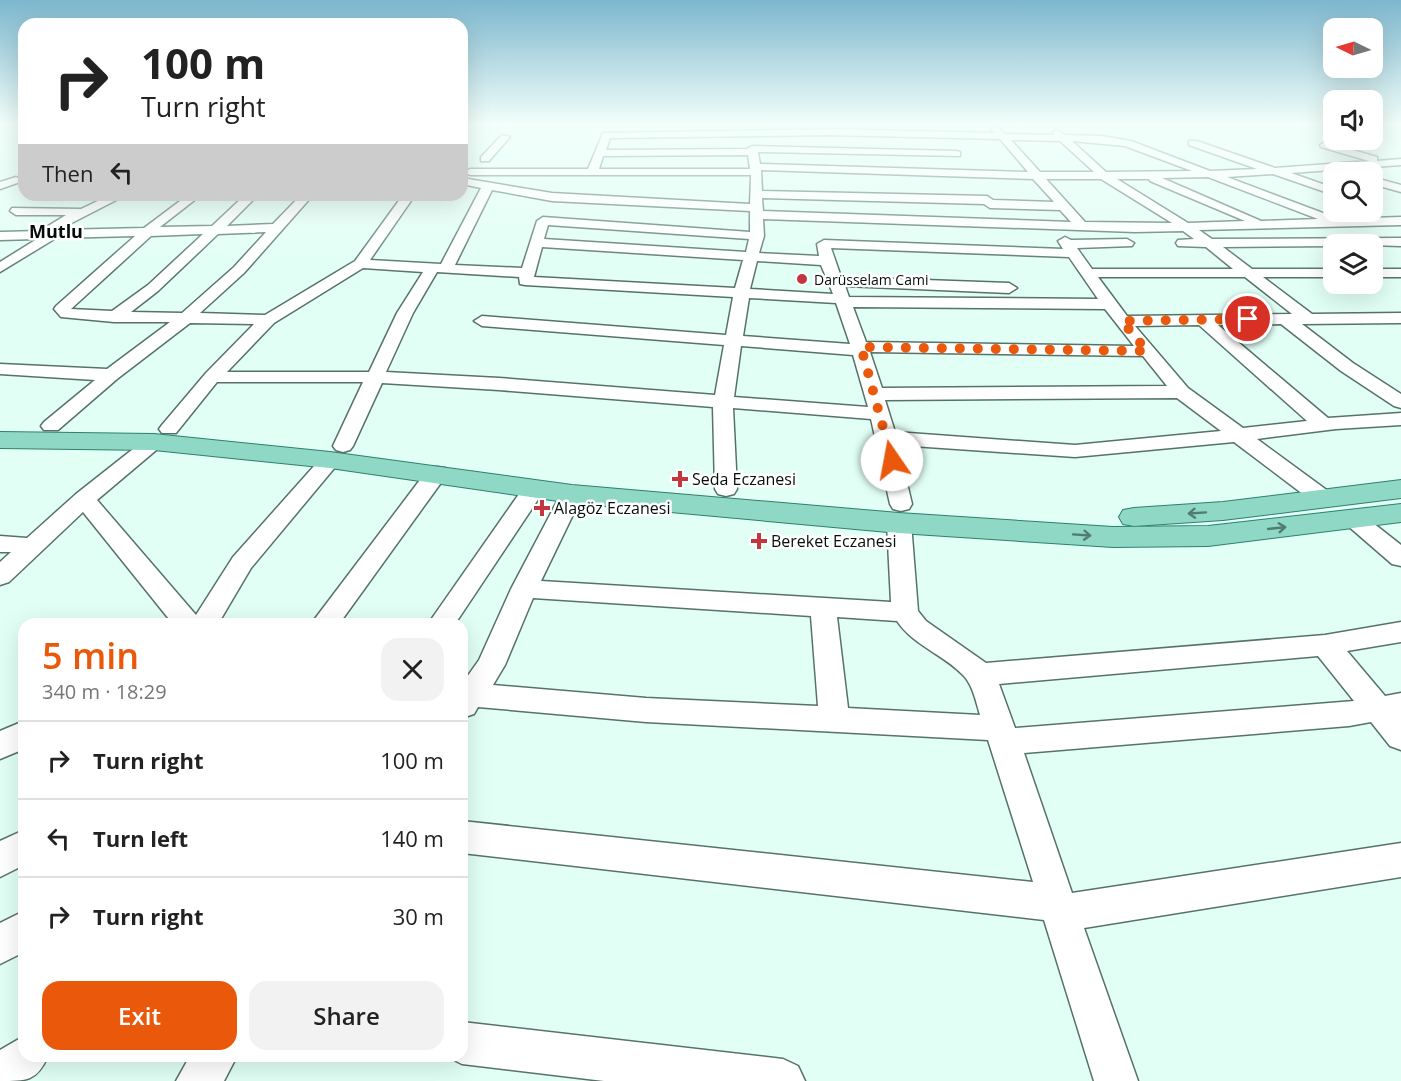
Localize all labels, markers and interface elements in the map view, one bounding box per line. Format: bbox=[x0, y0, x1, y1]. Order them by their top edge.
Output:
north arrow bbox=[1323, 18, 1383, 78]
map controls bbox=[1323, 18, 1383, 294]
text: 100 m bbox=[141, 34, 265, 91]
icon: right bbox=[42, 42, 120, 120]
text: Turn right bbox=[141, 88, 266, 125]
button: sound bbox=[1323, 90, 1383, 150]
icon: left bbox=[105, 156, 138, 189]
text: Then bbox=[42, 158, 93, 188]
button: search bbox=[1323, 162, 1383, 222]
district label: Mutlu bbox=[29, 219, 83, 243]
button: layers bbox=[1323, 234, 1383, 294]
place label: Darüsselam Cami bbox=[814, 270, 928, 289]
marker: Darüsselam Cami bbox=[795, 272, 809, 286]
pin bbox=[1222, 293, 1273, 344]
icon: arrive bbox=[1231, 302, 1264, 335]
position arrow bbox=[860, 428, 924, 492]
place label: Seda Eczanesi bbox=[692, 468, 796, 490]
marker: Seda Eczanesi bbox=[673, 472, 687, 486]
place label: Alagöz Eczanesi bbox=[554, 497, 670, 519]
marker: Alagöz Eczanesi bbox=[535, 501, 549, 515]
one-way arrow bbox=[1187, 508, 1207, 519]
one-way arrow bbox=[1267, 522, 1286, 533]
place label: Bereket Eczanesi bbox=[771, 530, 897, 552]
one-way arrow bbox=[1072, 530, 1092, 541]
marker: Bereket Eczanesi bbox=[752, 534, 766, 548]
text: 5 min bbox=[42, 631, 139, 680]
button: close bbox=[381, 638, 444, 701]
text: 340 m · 18:29 bbox=[42, 678, 167, 705]
icon: right bbox=[42, 744, 75, 777]
text: Turn right bbox=[93, 745, 204, 775]
text: 100 m bbox=[380, 745, 444, 775]
icon: left bbox=[42, 822, 75, 855]
text: Turn left bbox=[93, 823, 188, 853]
text: 140 m bbox=[380, 823, 444, 853]
icon: right bbox=[42, 900, 75, 933]
text: Turn right bbox=[93, 901, 204, 931]
text: 30 m bbox=[393, 901, 444, 931]
button: Exit bbox=[42, 981, 237, 1050]
button: Share bbox=[249, 981, 444, 1050]

